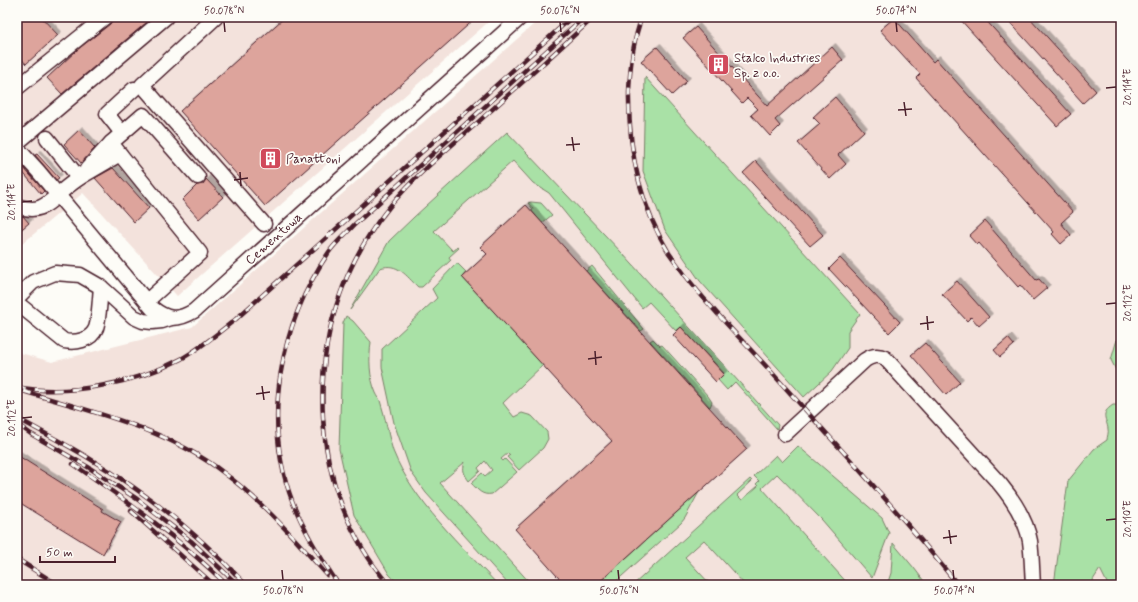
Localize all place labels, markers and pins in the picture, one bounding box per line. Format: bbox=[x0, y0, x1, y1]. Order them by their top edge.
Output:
place label: Stalco Industries Sp. z o.o. bbox=[734, 50, 821, 82]
building icon: Stalco Industries Sp. z o.o. bbox=[706, 52, 732, 78]
building icon: Panattoni bbox=[257, 146, 283, 172]
place label: Panattoni bbox=[286, 151, 341, 168]

